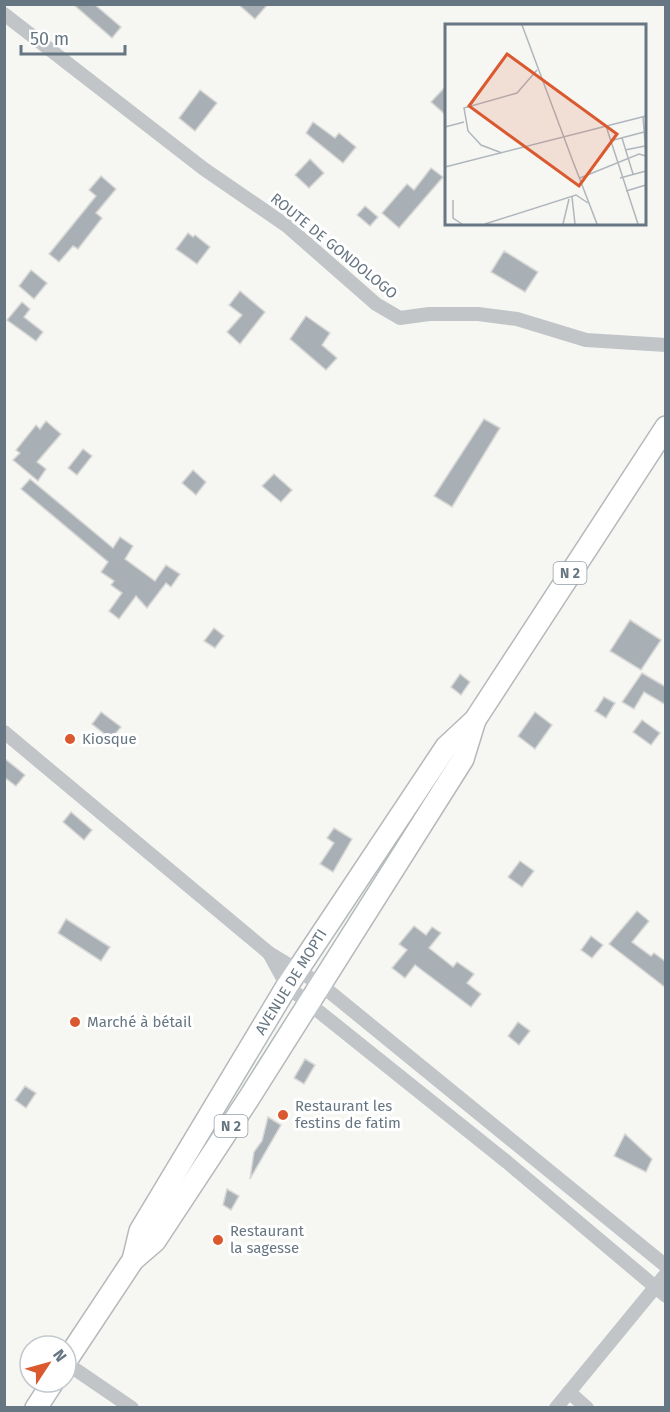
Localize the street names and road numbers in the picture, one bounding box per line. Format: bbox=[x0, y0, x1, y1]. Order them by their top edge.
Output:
street label: ROUTE DE GONDOLOGO bbox=[267, 189, 401, 303]
road number: N 2 bbox=[554, 562, 586, 584]
street label: AVENUE DE MOPTI bbox=[251, 926, 331, 1038]
road number: N 2 bbox=[214, 1115, 248, 1137]

